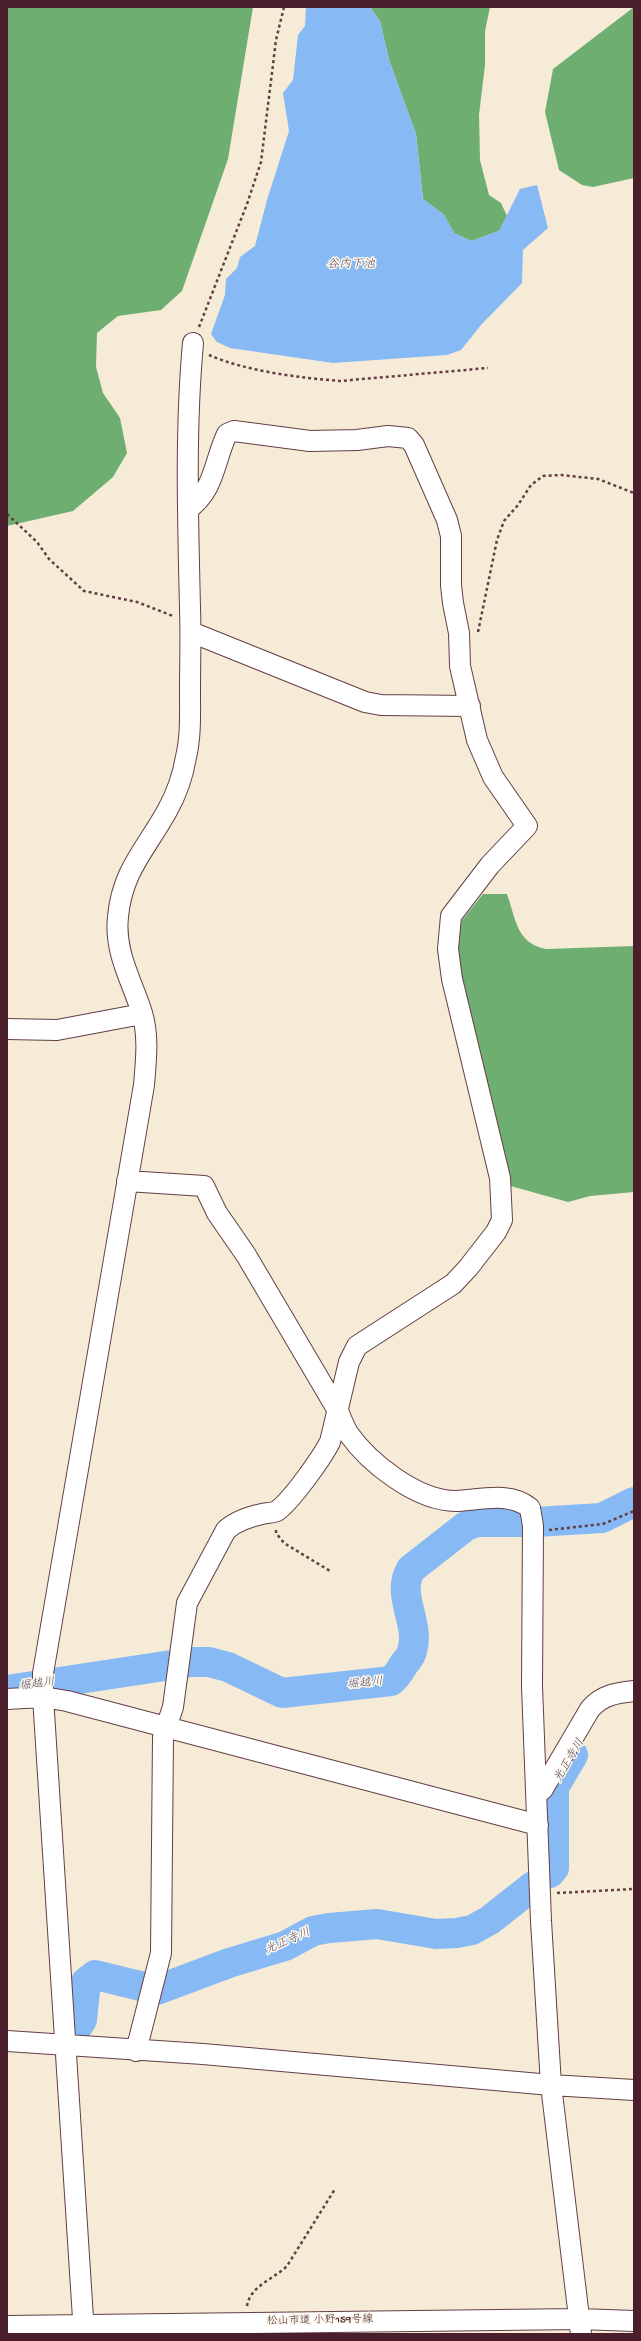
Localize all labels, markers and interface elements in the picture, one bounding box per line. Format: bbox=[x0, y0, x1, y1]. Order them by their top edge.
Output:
water label: 谷内下池 bbox=[327, 258, 375, 272]
water label: 堀越川 bbox=[18, 1675, 56, 1695]
water label: 堀越川 bbox=[346, 1675, 384, 1693]
water label: 光正寺川 bbox=[551, 1737, 589, 1785]
water label: 光正寺川 bbox=[263, 1926, 313, 1958]
street label: 松山市道 小野159号線 bbox=[267, 2313, 373, 2329]

